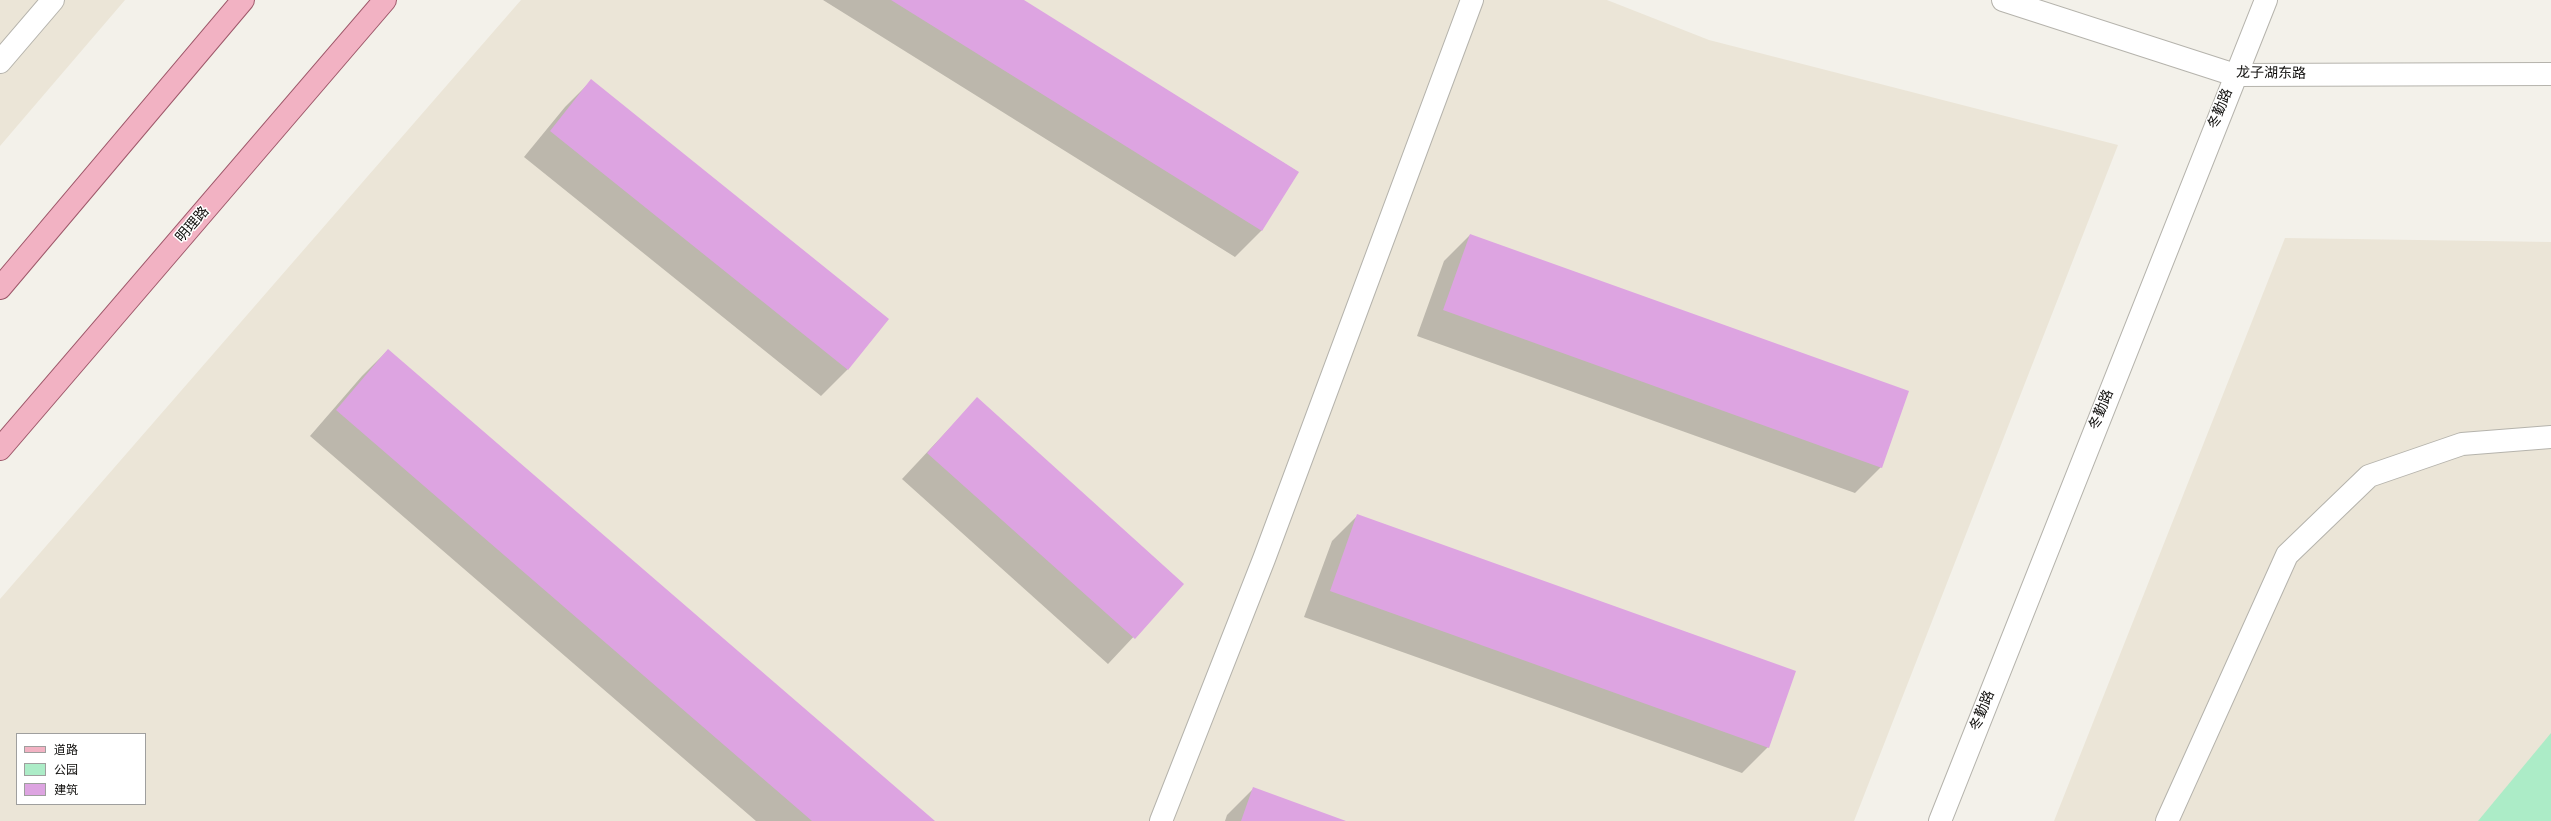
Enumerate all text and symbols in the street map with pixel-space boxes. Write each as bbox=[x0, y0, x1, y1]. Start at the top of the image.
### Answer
street label: 龙子湖东路 bbox=[2236, 65, 2306, 83]
street label: 冬勤路 bbox=[2205, 86, 2237, 132]
street label: 明理路 bbox=[173, 204, 213, 246]
street label: 冬勤路 bbox=[2086, 387, 2118, 433]
street label: 冬勤路 bbox=[1967, 688, 1999, 734]
legend bbox=[16, 733, 146, 805]
text: 道路 bbox=[54, 740, 78, 759]
text: 公园 bbox=[54, 760, 78, 779]
text: 建筑 bbox=[54, 780, 78, 799]

